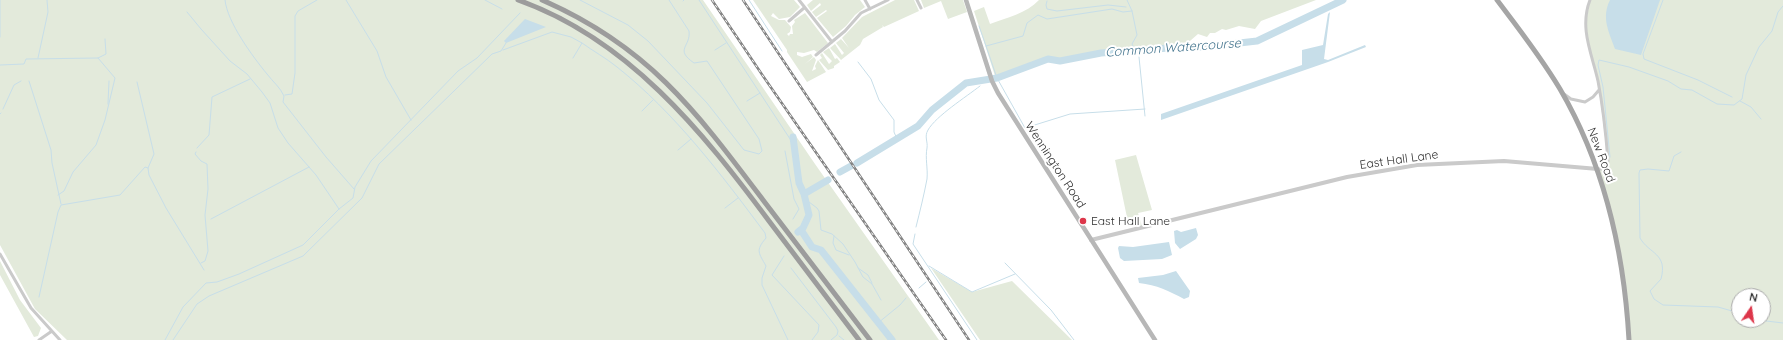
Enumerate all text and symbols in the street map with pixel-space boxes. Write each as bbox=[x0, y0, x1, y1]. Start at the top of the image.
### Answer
water label: Common Watercourse bbox=[1105, 35, 1241, 61]
street label: Wennington Road bbox=[1022, 119, 1088, 211]
street label: New Road bbox=[1584, 126, 1618, 184]
street label: East Hall Lane bbox=[1359, 147, 1439, 173]
place label: East Hall Lane bbox=[1091, 214, 1170, 228]
marker: East Hall Lane bbox=[1078, 216, 1088, 226]
north arrow bbox=[1731, 288, 1771, 328]
text: N bbox=[1748, 290, 1759, 305]

